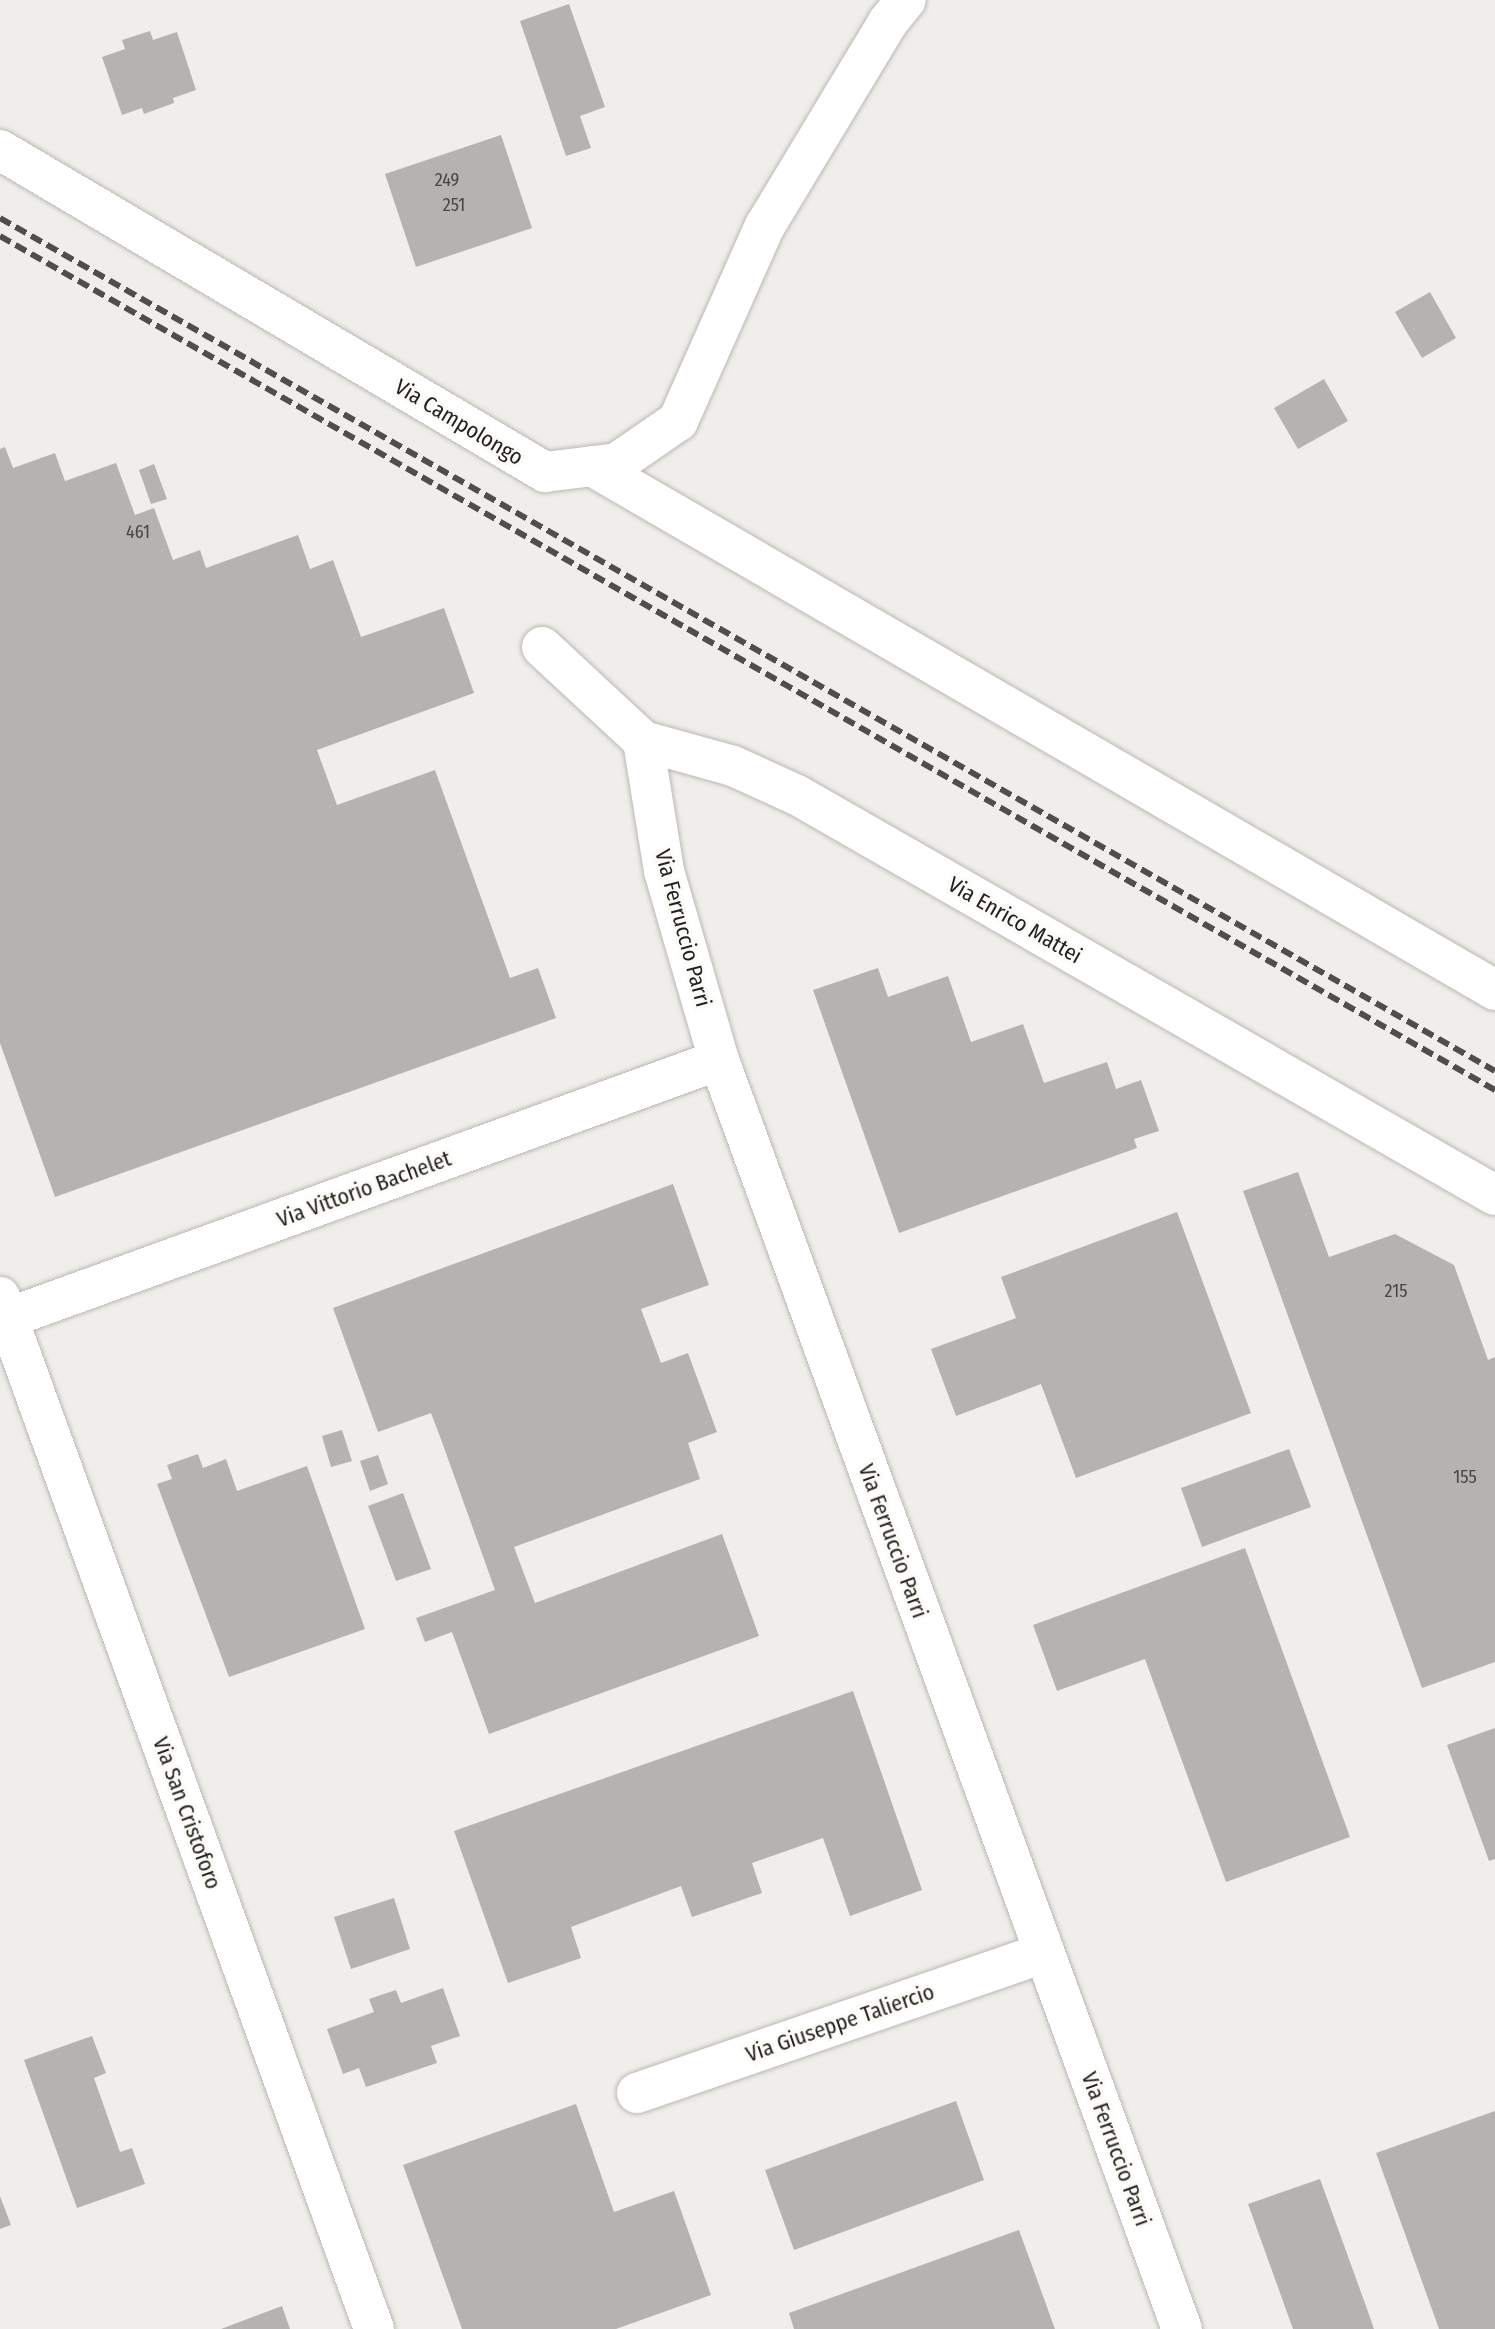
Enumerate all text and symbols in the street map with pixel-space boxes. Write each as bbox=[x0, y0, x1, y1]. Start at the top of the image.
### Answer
house number: 249 bbox=[435, 169, 459, 191]
house number: 251 bbox=[443, 194, 465, 216]
street label: Via Campolongo bbox=[390, 373, 528, 471]
house number: 461 bbox=[126, 521, 150, 543]
street label: Via Ferruccio Parri bbox=[649, 846, 717, 1010]
street label: Via Enrico Mattei bbox=[943, 871, 1087, 969]
street label: Via Vittorio Bachelet bbox=[273, 1145, 455, 1233]
house number: 215 bbox=[1385, 1280, 1407, 1302]
street label: Via Ferruccio Parri bbox=[853, 1460, 933, 1622]
house number: 155 bbox=[1453, 1466, 1477, 1488]
street label: Via San Cristoforo bbox=[147, 1733, 227, 1893]
street label: Via Giuseppe Taliercio bbox=[742, 1978, 938, 2068]
street label: Via Ferruccio Parri bbox=[1076, 2068, 1156, 2230]

